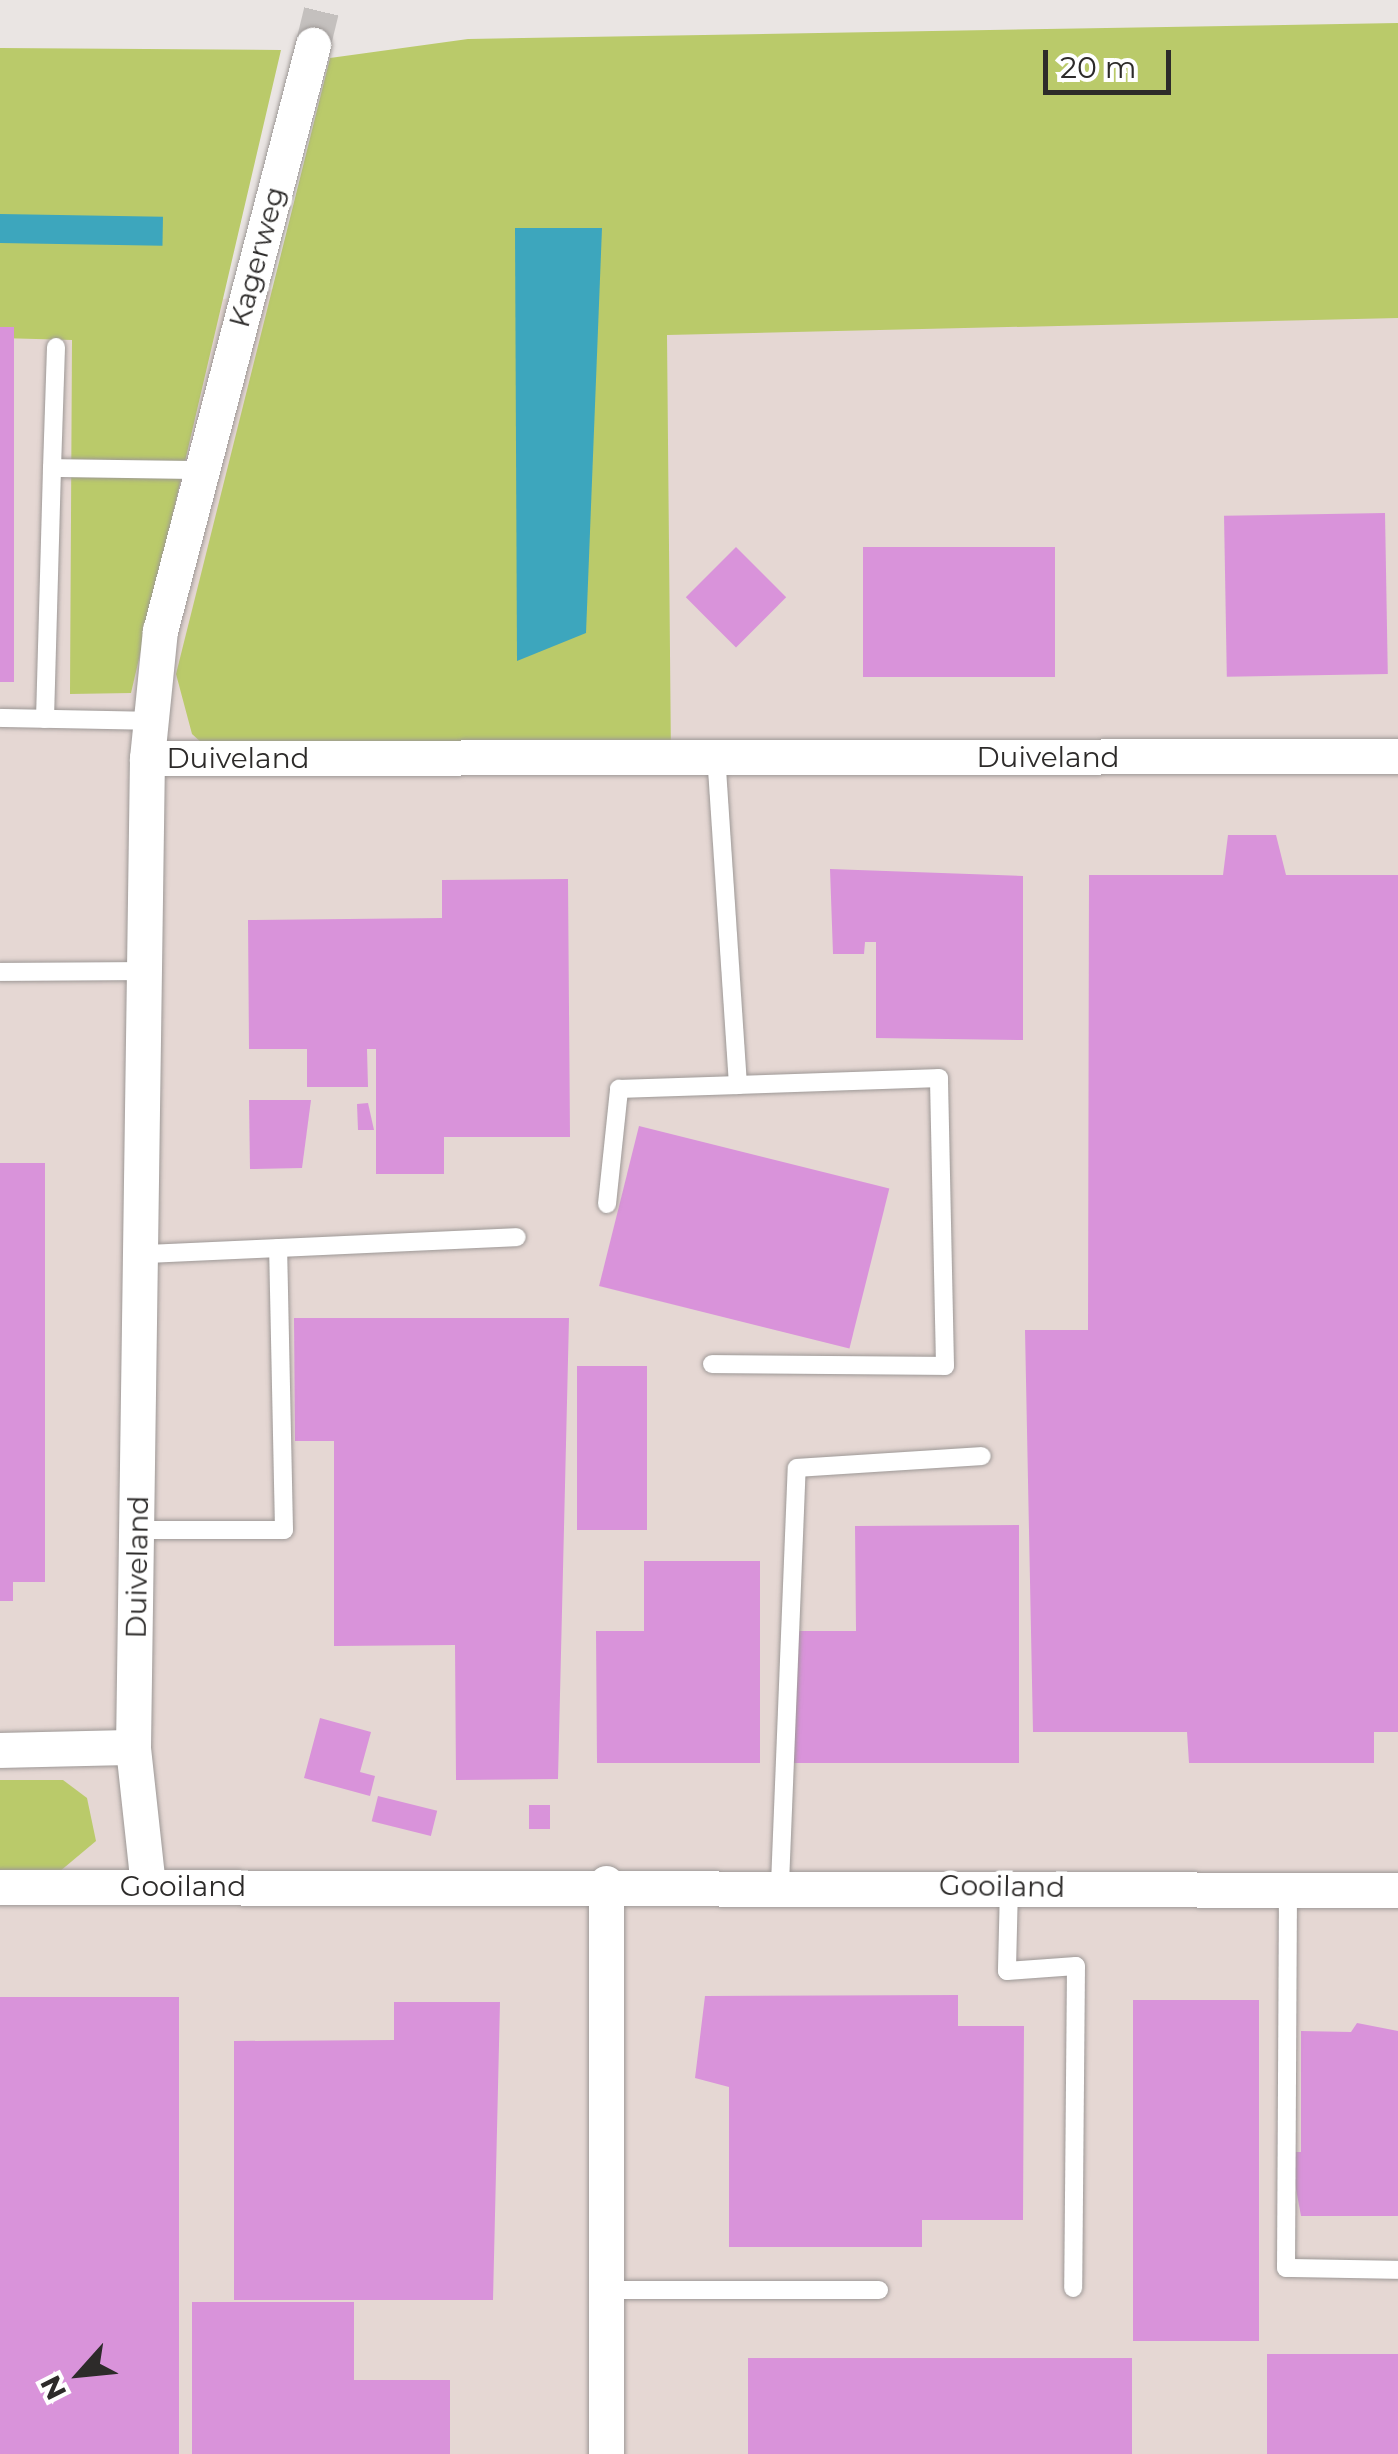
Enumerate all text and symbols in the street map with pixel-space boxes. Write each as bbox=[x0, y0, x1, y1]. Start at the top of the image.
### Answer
scale bar bbox=[1048, 30, 1176, 92]
text: 20 m bbox=[1060, 49, 1137, 86]
street label: Kagerweg bbox=[222, 183, 292, 331]
street label: Duiveland bbox=[976, 740, 1120, 774]
street label: Duiveland bbox=[166, 741, 310, 775]
street label: Duiveland bbox=[119, 1495, 155, 1639]
street label: Gooiland bbox=[939, 1868, 1065, 1904]
street label: Gooiland bbox=[120, 1869, 246, 1903]
north arrow bbox=[30, 2324, 130, 2424]
text: N bbox=[33, 2370, 74, 2405]

